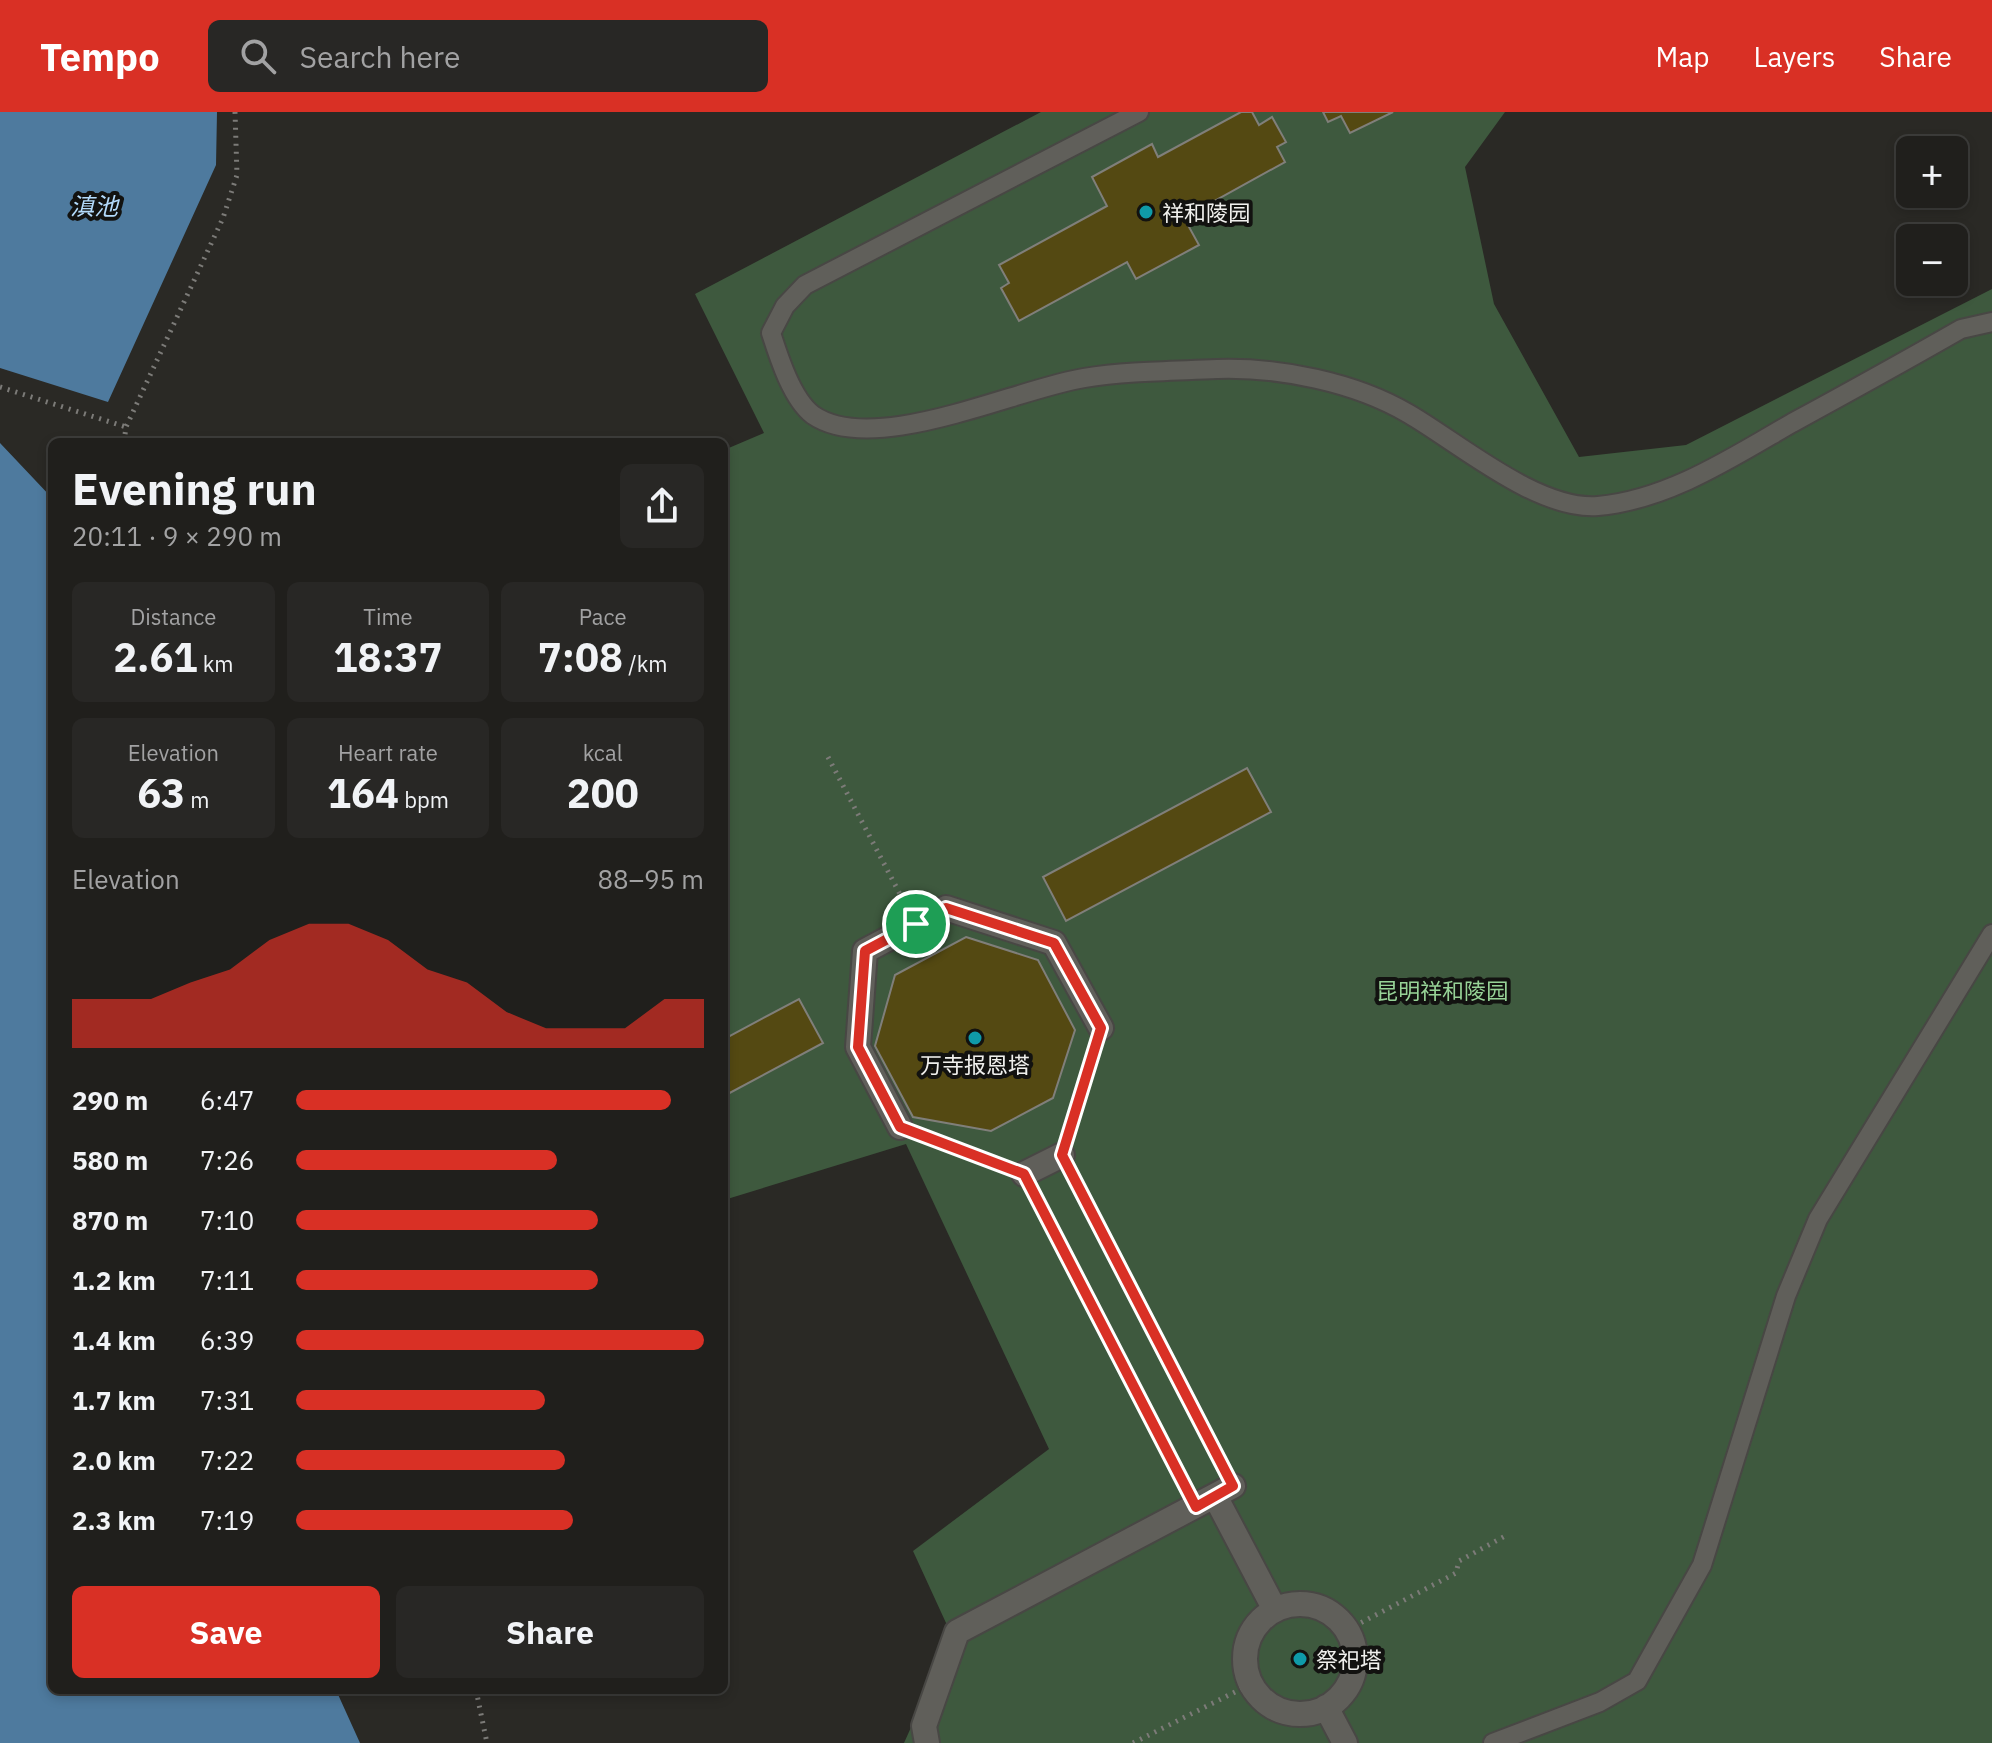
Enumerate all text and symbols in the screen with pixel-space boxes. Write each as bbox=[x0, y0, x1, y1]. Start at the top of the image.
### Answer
search box bbox=[208, 20, 768, 92]
text: Tempo bbox=[40, 32, 160, 81]
icon: search bbox=[236, 34, 280, 78]
text: Search here bbox=[300, 37, 460, 76]
text: Map bbox=[1655, 38, 1709, 75]
text: Layers bbox=[1753, 38, 1835, 75]
text: Share bbox=[1879, 38, 1952, 75]
map controls bbox=[1896, 136, 1968, 296]
button: + bbox=[1896, 136, 1968, 208]
water label: 滇池 bbox=[70, 190, 120, 222]
place label: 祥和陵园 bbox=[1162, 198, 1250, 227]
marker: 祥和陵园 bbox=[1137, 203, 1155, 221]
button: − bbox=[1896, 224, 1968, 296]
text: Evening run bbox=[72, 460, 317, 517]
button: share bbox=[620, 464, 704, 548]
text: 20:11 · 9 × 290 m bbox=[72, 519, 282, 553]
text: Distance bbox=[130, 602, 216, 631]
text: Time bbox=[363, 602, 413, 631]
text: Pace bbox=[579, 602, 627, 631]
text: 2.61 bbox=[113, 631, 198, 683]
text: 18:37 bbox=[333, 631, 443, 683]
text: 7:08 bbox=[538, 631, 623, 683]
text: km bbox=[198, 649, 234, 678]
text: /km bbox=[623, 649, 667, 678]
text: Elevation bbox=[128, 738, 219, 767]
text: Heart rate bbox=[338, 738, 438, 767]
text: kcal bbox=[583, 738, 623, 767]
text: 63 bbox=[137, 767, 185, 819]
text: 164 bbox=[327, 767, 399, 819]
text: 200 bbox=[567, 767, 639, 819]
text: m bbox=[185, 785, 210, 814]
text: bpm bbox=[399, 785, 449, 814]
text: Elevation bbox=[72, 862, 180, 896]
text: 88–95 m bbox=[597, 862, 704, 896]
pin bbox=[882, 890, 950, 958]
icon: arrive bbox=[894, 902, 938, 946]
park label: 昆明祥和陵园 bbox=[1376, 976, 1508, 1005]
marker: 万寺报恩塔 bbox=[966, 1029, 984, 1047]
place label: 万寺报恩塔 bbox=[920, 1050, 1030, 1079]
text: 290 m bbox=[72, 1083, 148, 1117]
text: 6:47 bbox=[200, 1083, 254, 1117]
text: 580 m bbox=[72, 1143, 148, 1177]
text: 7:26 bbox=[200, 1143, 254, 1177]
text: 870 m bbox=[72, 1203, 148, 1237]
text: 7:10 bbox=[200, 1203, 254, 1237]
text: 1.2 km bbox=[72, 1263, 156, 1297]
text: 7:11 bbox=[200, 1263, 254, 1297]
text: 1.4 km bbox=[72, 1323, 156, 1357]
text: 6:39 bbox=[200, 1323, 254, 1357]
text: 1.7 km bbox=[72, 1383, 156, 1417]
text: 7:31 bbox=[200, 1383, 254, 1417]
text: 2.0 km bbox=[72, 1443, 156, 1477]
text: 7:22 bbox=[200, 1443, 254, 1477]
text: 2.3 km bbox=[72, 1503, 156, 1537]
text: 7:19 bbox=[200, 1503, 254, 1537]
button: Save bbox=[72, 1586, 380, 1678]
button: Share bbox=[396, 1586, 704, 1678]
place label: 祭祀塔 bbox=[1316, 1645, 1382, 1674]
marker: 祭祀塔 bbox=[1291, 1650, 1309, 1668]

